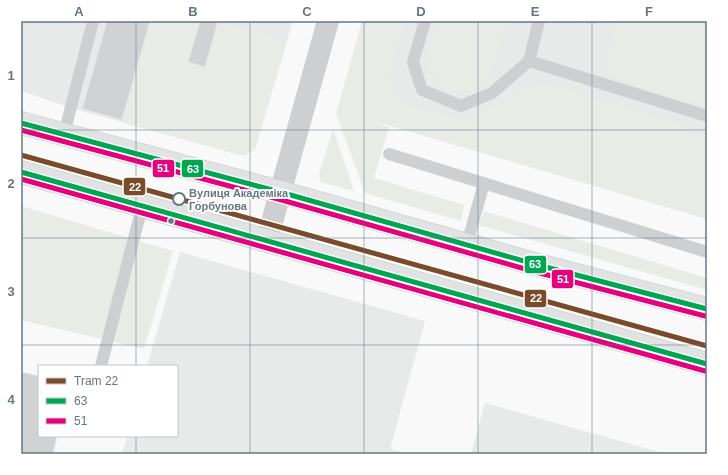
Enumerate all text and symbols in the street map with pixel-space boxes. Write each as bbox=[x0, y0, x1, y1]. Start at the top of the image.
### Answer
text: A bbox=[74, 4, 84, 19]
text: B bbox=[188, 4, 198, 19]
text: C bbox=[302, 4, 312, 19]
text: D bbox=[416, 4, 426, 19]
text: E bbox=[531, 4, 540, 19]
text: F bbox=[645, 4, 653, 19]
text: 1 bbox=[7, 68, 15, 83]
line badge: 51 bbox=[152, 159, 175, 178]
line badge: 63 bbox=[181, 159, 204, 178]
text: 51 bbox=[157, 162, 169, 174]
text: 63 bbox=[187, 163, 199, 175]
text: 2 bbox=[7, 176, 15, 191]
line badge: 22 bbox=[123, 177, 146, 196]
text: 22 bbox=[129, 181, 141, 193]
place label: Вулиця Академіка Горбунова bbox=[189, 187, 289, 212]
marker: Вулиця Академіка Горбунова bbox=[172, 192, 186, 206]
unlabelled marker bbox=[166, 216, 176, 226]
line badge: 63 bbox=[524, 255, 547, 274]
text: 63 bbox=[529, 258, 541, 270]
line badge: 51 bbox=[551, 269, 574, 289]
text: 51 bbox=[557, 273, 569, 285]
text: 3 bbox=[7, 284, 15, 299]
line badge: 22 bbox=[524, 289, 547, 308]
text: 22 bbox=[530, 292, 542, 304]
legend bbox=[38, 365, 178, 437]
text: Tram 22 bbox=[74, 374, 119, 388]
text: 4 bbox=[7, 392, 15, 407]
text: 63 bbox=[74, 394, 88, 408]
text: 51 bbox=[74, 414, 88, 428]

